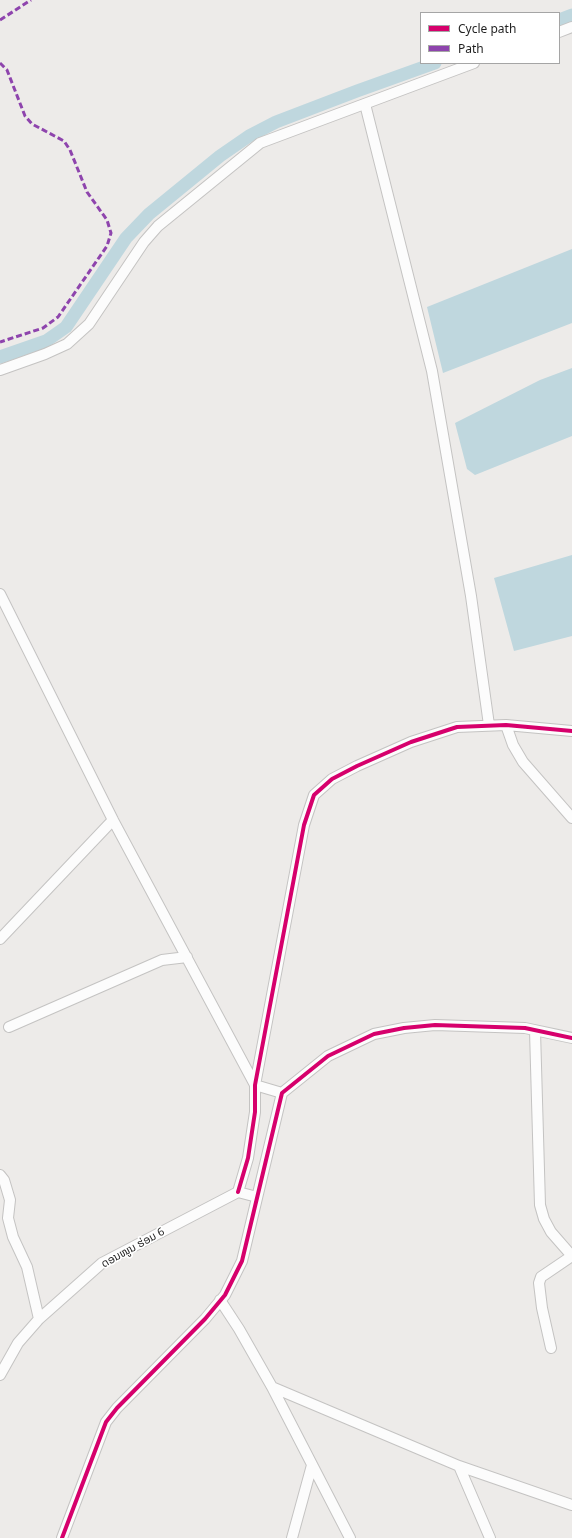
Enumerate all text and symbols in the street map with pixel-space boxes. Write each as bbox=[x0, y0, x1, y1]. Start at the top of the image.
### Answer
legend bbox=[420, 12, 560, 64]
text: Cycle path bbox=[458, 20, 516, 37]
text: Path bbox=[458, 40, 484, 57]
street label: ດອນໜູນ ຮ່ອມ 6 bbox=[99, 1225, 167, 1271]

